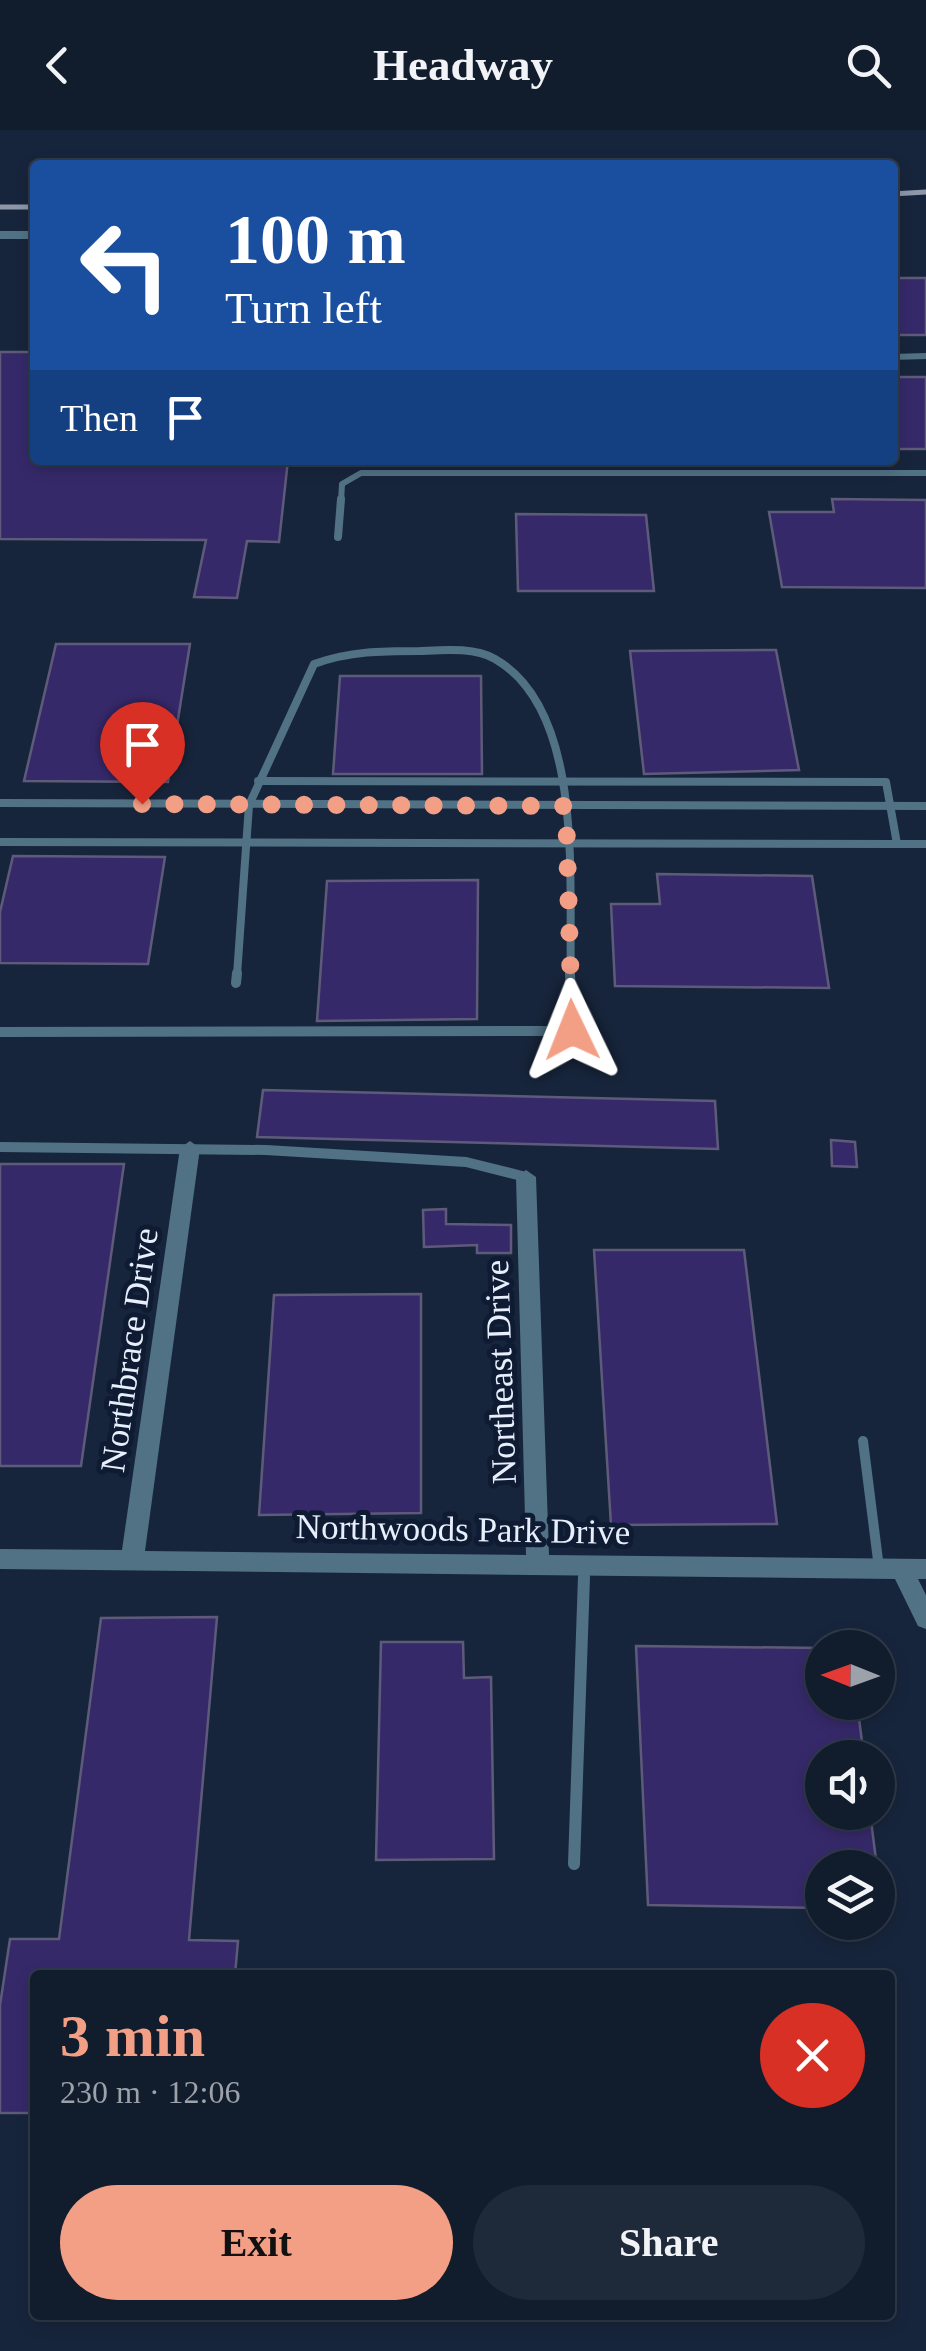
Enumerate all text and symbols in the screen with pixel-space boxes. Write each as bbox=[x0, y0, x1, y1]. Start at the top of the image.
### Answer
icon: back bbox=[30, 38, 85, 93]
icon: search bbox=[841, 38, 896, 93]
text: Headway bbox=[373, 40, 553, 90]
icon: left bbox=[60, 200, 190, 330]
text: 100 m bbox=[225, 201, 406, 278]
text: Turn left bbox=[225, 283, 382, 333]
icon: arrive bbox=[158, 390, 213, 445]
text: Then bbox=[60, 397, 138, 439]
pin bbox=[100, 702, 185, 805]
icon: arrive bbox=[115, 717, 170, 772]
position arrow bbox=[520, 978, 624, 1082]
street label: Northbrace Drive bbox=[93, 1226, 166, 1475]
street label: Northeast Drive bbox=[477, 1259, 524, 1485]
street label: Northwoods Park Drive bbox=[295, 1507, 631, 1552]
north arrow bbox=[805, 1630, 895, 1720]
map controls bbox=[805, 1630, 895, 1940]
button: sound bbox=[805, 1740, 895, 1830]
button: layers bbox=[805, 1850, 895, 1940]
text: 3 min bbox=[60, 2003, 205, 2069]
button: close bbox=[760, 2003, 865, 2108]
text: 230 m · 12:06 bbox=[60, 2074, 240, 2110]
button: Exit bbox=[60, 2185, 453, 2300]
button: Share bbox=[473, 2185, 865, 2300]

